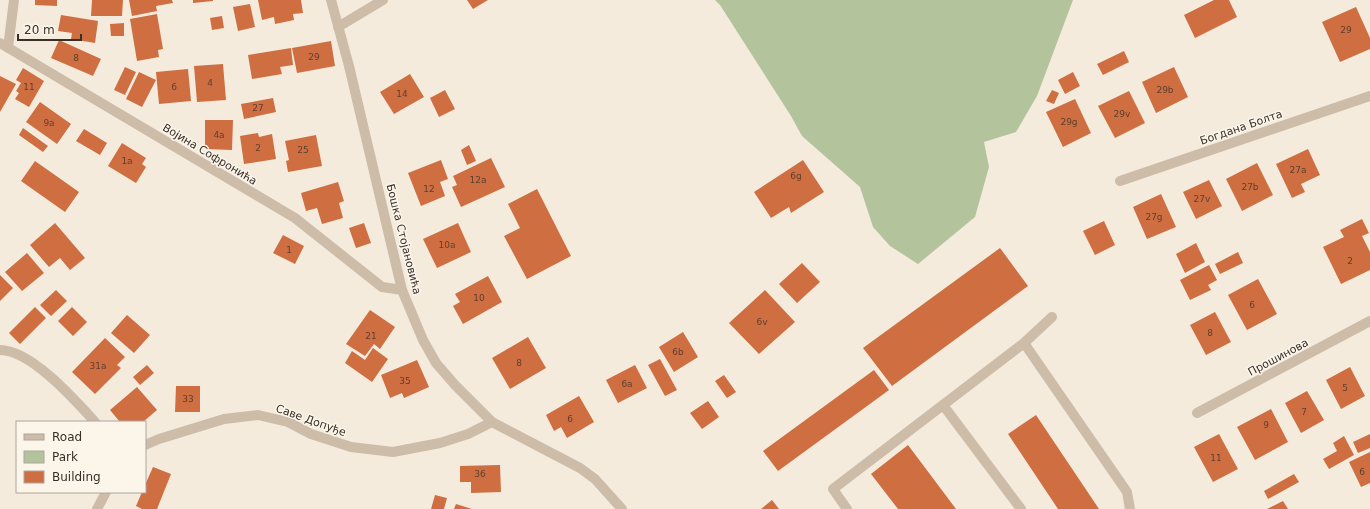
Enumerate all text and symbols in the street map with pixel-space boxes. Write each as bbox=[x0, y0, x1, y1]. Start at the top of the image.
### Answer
scale bar bbox=[18, 16, 81, 42]
text: 20 m bbox=[24, 23, 55, 37]
house number: 29 bbox=[1340, 25, 1352, 35]
house number: 29 bbox=[308, 52, 320, 62]
house number: 8 bbox=[73, 53, 79, 63]
house number: 4 bbox=[207, 78, 213, 88]
house number: 11 bbox=[23, 82, 35, 92]
house number: 6 bbox=[171, 82, 177, 92]
house number: 29b bbox=[1156, 85, 1174, 95]
house number: 14 bbox=[396, 89, 408, 99]
house number: 27 bbox=[252, 103, 264, 113]
street label: Богдана Болта bbox=[1198, 107, 1284, 148]
house number: 29v bbox=[1114, 109, 1131, 119]
house number: 29g bbox=[1060, 117, 1078, 127]
house number: 9a bbox=[43, 118, 55, 128]
street label: Војина Софронића bbox=[160, 121, 259, 188]
house number: 4a bbox=[213, 130, 225, 140]
house number: 2 bbox=[255, 143, 261, 153]
house number: 25 bbox=[297, 145, 309, 155]
house number: 1a bbox=[121, 156, 133, 166]
house number: 27a bbox=[1290, 165, 1306, 175]
house number: 6g bbox=[790, 171, 802, 181]
house number: 12a bbox=[470, 175, 486, 185]
house number: 27b bbox=[1241, 182, 1259, 192]
street label: Бошка Стојановића bbox=[384, 183, 424, 296]
house number: 12 bbox=[423, 184, 435, 194]
house number: 27v bbox=[1194, 194, 1211, 204]
house number: 27g bbox=[1145, 212, 1163, 222]
house number: 10a bbox=[439, 240, 455, 250]
house number: 1 bbox=[286, 245, 292, 255]
house number: 2 bbox=[1347, 256, 1353, 266]
house number: 10 bbox=[473, 293, 485, 303]
house number: 6 bbox=[1249, 300, 1255, 310]
house number: 6v bbox=[756, 317, 768, 327]
house number: 8 bbox=[1207, 328, 1213, 338]
house number: 21 bbox=[365, 331, 377, 341]
street label: Прошинова bbox=[1246, 336, 1311, 379]
house number: 6b bbox=[672, 347, 684, 357]
house number: 8 bbox=[516, 358, 522, 368]
house number: 31a bbox=[90, 361, 106, 371]
house number: 35 bbox=[399, 376, 411, 386]
house number: 6a bbox=[621, 379, 633, 389]
house number: 5 bbox=[1342, 383, 1348, 393]
house number: 33 bbox=[182, 394, 194, 404]
street label: Саве Допуђе bbox=[274, 402, 348, 439]
house number: 7 bbox=[1301, 407, 1307, 417]
house number: 6 bbox=[567, 414, 573, 424]
house number: 9 bbox=[1263, 420, 1269, 430]
legend bbox=[16, 421, 146, 493]
text: Road bbox=[52, 430, 82, 444]
text: Park bbox=[52, 450, 78, 464]
house number: 11 bbox=[1210, 453, 1222, 463]
house number: 6 bbox=[1359, 467, 1365, 477]
house number: 36 bbox=[474, 469, 486, 479]
text: Building bbox=[52, 470, 101, 484]

